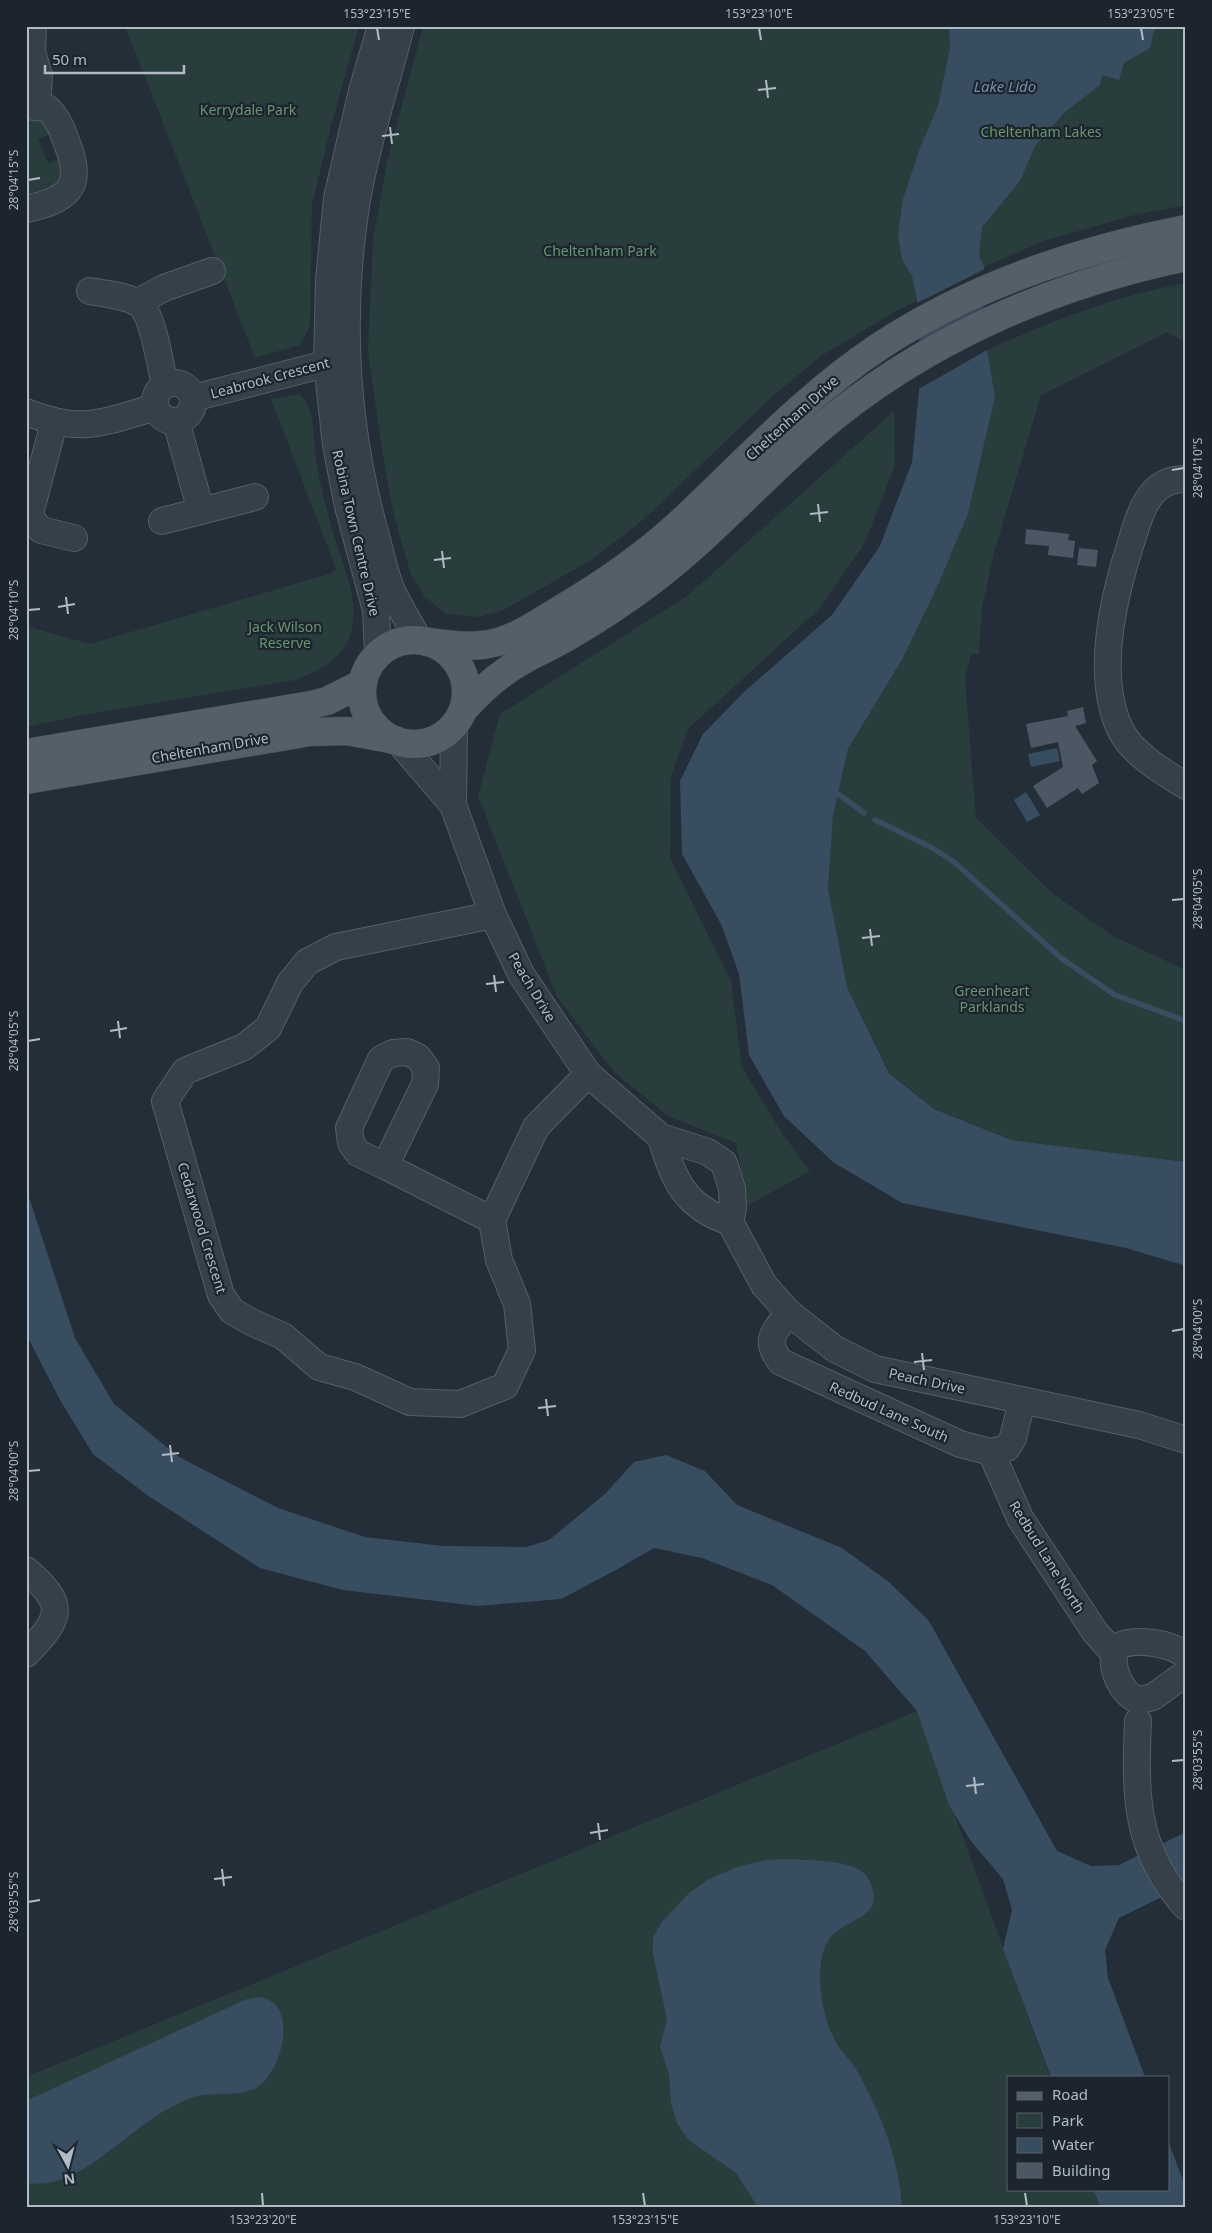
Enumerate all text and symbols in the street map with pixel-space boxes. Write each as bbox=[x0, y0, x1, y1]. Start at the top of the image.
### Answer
text: 153°23'15"E bbox=[343, 5, 411, 22]
text: 153°23'10"E bbox=[725, 5, 793, 22]
text: 153°23'05"E bbox=[1107, 5, 1175, 22]
scale bar bbox=[45, 42, 184, 74]
text: 50 m bbox=[52, 49, 87, 69]
water label: Lake Lido bbox=[974, 76, 1036, 96]
park label: Kerrydale Park bbox=[200, 100, 297, 119]
park label: Cheltenham Lakes bbox=[980, 122, 1102, 141]
text: 28°04'15"S bbox=[5, 149, 22, 210]
park label: Cheltenham Park bbox=[543, 241, 657, 260]
street label: Leabrook Crescent bbox=[208, 352, 332, 403]
street label: Cheltenham Drive bbox=[741, 371, 842, 464]
text: 28°04'10"S bbox=[1189, 437, 1206, 498]
street label: Robina Town Centre Drive bbox=[328, 448, 385, 618]
text: 28°04'10"S bbox=[5, 579, 22, 640]
park label: Jack Wilson Reserve bbox=[246, 617, 322, 652]
street label: Cheltenham Drive bbox=[150, 728, 270, 767]
text: 28°04'05"S bbox=[1189, 868, 1206, 929]
street label: Peach Drive bbox=[504, 948, 561, 1025]
park label: Greenheart Parklands bbox=[954, 981, 1030, 1016]
text: 28°04'05"S bbox=[5, 1010, 22, 1071]
street label: Cedarwood Crescent bbox=[173, 1160, 232, 1296]
text: 28°04'00"S bbox=[1189, 1298, 1206, 1359]
street label: Peach Drive bbox=[887, 1363, 967, 1398]
street label: Redbud Lane South bbox=[827, 1377, 952, 1446]
text: 28°04'00"S bbox=[5, 1440, 22, 1501]
street label: Redbud Lane North bbox=[1005, 1497, 1090, 1616]
text: 28°03'55"S bbox=[1189, 1729, 1206, 1790]
text: 28°03'55"S bbox=[5, 1871, 22, 1932]
legend bbox=[1007, 2076, 1170, 2190]
text: Road bbox=[1052, 2084, 1088, 2104]
text: Park bbox=[1052, 2110, 1084, 2130]
text: Water bbox=[1052, 2134, 1094, 2154]
north arrow bbox=[42, 2140, 92, 2190]
text: Building bbox=[1052, 2160, 1110, 2180]
text: N bbox=[63, 2169, 76, 2190]
text: 153°23'20"E bbox=[229, 2211, 297, 2228]
text: 153°23'15"E bbox=[611, 2211, 679, 2228]
text: 153°23'10"E bbox=[993, 2211, 1061, 2228]

